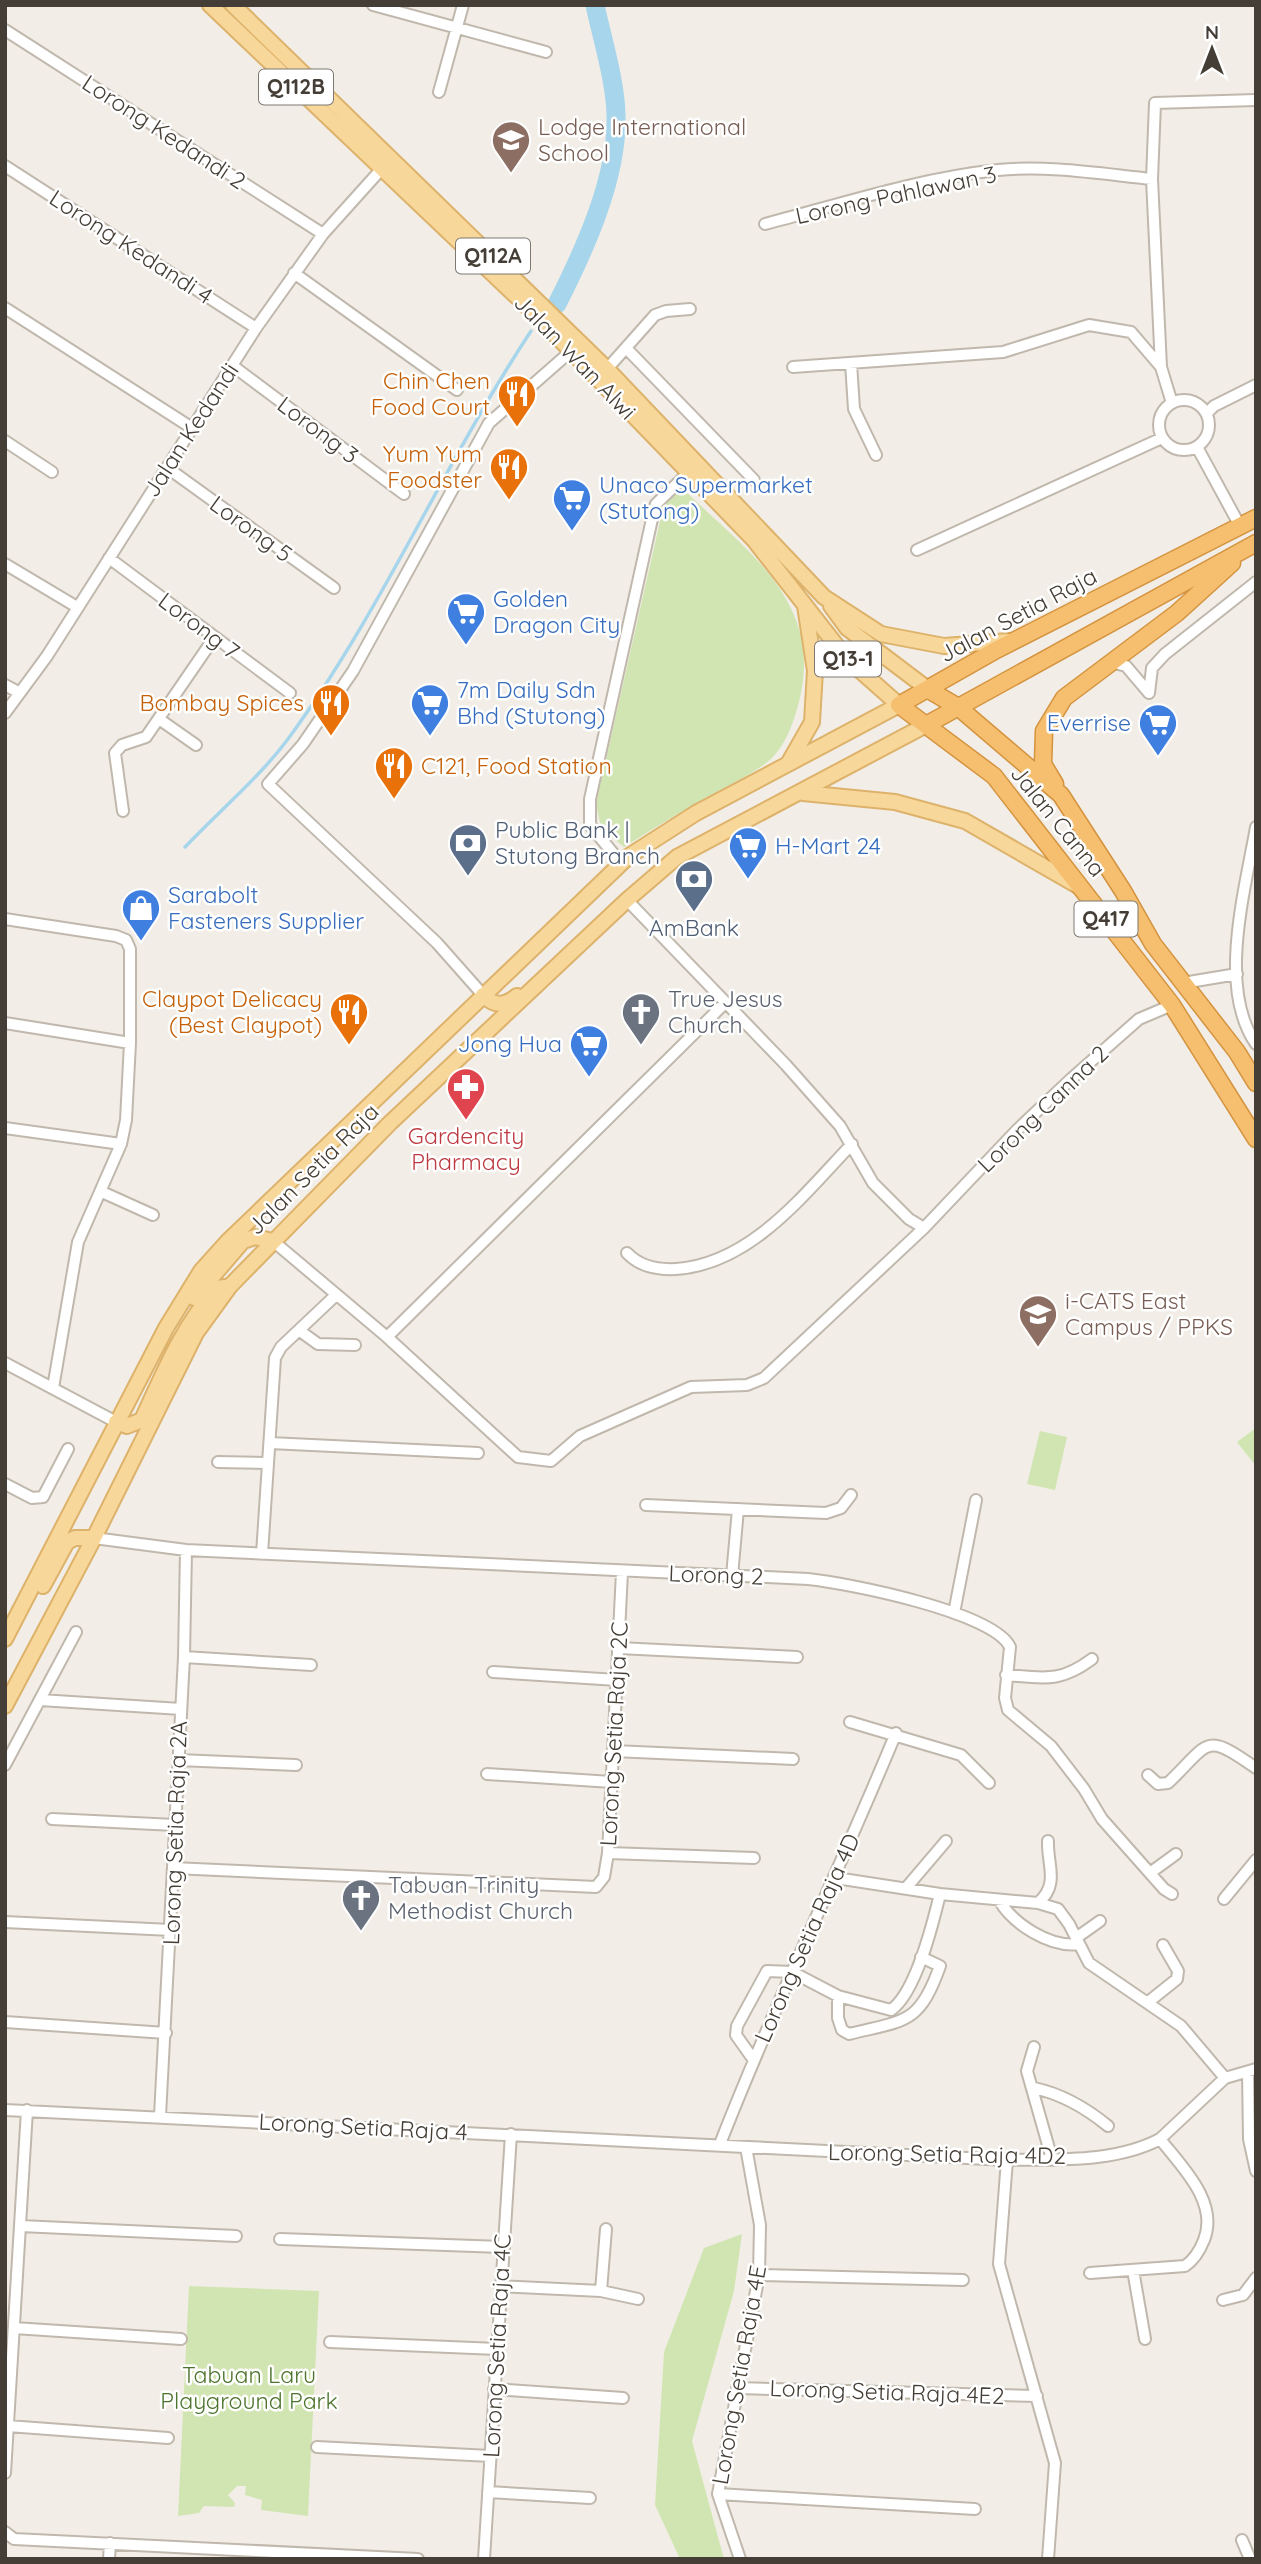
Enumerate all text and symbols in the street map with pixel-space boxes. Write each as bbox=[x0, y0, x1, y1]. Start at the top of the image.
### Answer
north arrow bbox=[1177, 14, 1247, 84]
text: N bbox=[1205, 20, 1219, 44]
street label: Lorong Kedandi 2 bbox=[77, 68, 252, 195]
road number: Q112B bbox=[259, 70, 333, 104]
place label: Lodge International School bbox=[538, 112, 746, 167]
school or university icon: Lodge International School bbox=[490, 119, 532, 174]
street label: Lorong Pahlawan 3 bbox=[793, 159, 999, 230]
street label: Lorong Kedandi 4 bbox=[44, 183, 218, 310]
road number: Q112A bbox=[456, 238, 530, 274]
street label: Jalan Wan Alwi bbox=[508, 288, 643, 426]
street label: Jalan Kedandi bbox=[136, 357, 245, 502]
place label: Chin Chen Food Court bbox=[371, 366, 490, 421]
restaurant icon: Chin Chen Food Court bbox=[496, 373, 538, 428]
street label: Lorong 3 bbox=[272, 390, 365, 470]
place label: Yum Yum Foodster bbox=[383, 439, 482, 494]
restaurant icon: Yum Yum Foodster bbox=[488, 446, 530, 501]
place label: Unaco Supermarket (Stutong) bbox=[599, 470, 813, 525]
supermarket icon: Unaco Supermarket (Stutong) bbox=[551, 477, 593, 532]
street label: Lorong 5 bbox=[204, 489, 298, 568]
street label: Jalan Setia Raja bbox=[934, 561, 1102, 668]
place label: Golden Dragon City bbox=[493, 584, 620, 639]
street label: Lorong 7 bbox=[153, 586, 246, 666]
supermarket icon: Golden Dragon City bbox=[445, 591, 487, 646]
road number: Q13-1 bbox=[815, 642, 881, 676]
place label: 7m Daily Sdn Bhd (Stutong) bbox=[457, 675, 605, 730]
restaurant icon: Bombay Spices bbox=[310, 682, 352, 737]
supermarket icon: 7m Daily Sdn Bhd (Stutong) bbox=[409, 682, 451, 737]
place label: Bombay Spices bbox=[139, 688, 304, 717]
supermarket icon: Everrise bbox=[1137, 702, 1179, 757]
place label: Everrise bbox=[1047, 708, 1131, 737]
restaurant icon: C121, Food Station bbox=[373, 745, 415, 800]
place label: C121, Food Station bbox=[421, 751, 612, 780]
street label: Jalan Canna bbox=[1005, 759, 1112, 882]
place label: Public Bank | Stutong Branch bbox=[495, 815, 660, 870]
bank icon: Public Bank | Stutong Branch bbox=[447, 822, 489, 877]
supermarket icon: H-Mart 24 bbox=[727, 825, 769, 880]
place label: H-Mart 24 bbox=[775, 831, 881, 860]
bank icon: AmBank bbox=[673, 858, 715, 913]
place label: Sarabolt Fasteners Supplier bbox=[168, 880, 364, 935]
shop icon: Sarabolt Fasteners Supplier bbox=[120, 887, 162, 942]
road number: Q417 bbox=[1074, 902, 1138, 936]
place label: AmBank bbox=[649, 913, 739, 942]
place label: Claypot Delicacy (Best Claypot) bbox=[142, 984, 322, 1039]
place label: True Jesus Church bbox=[668, 984, 783, 1039]
restaurant icon: Claypot Delicacy (Best Claypot) bbox=[328, 991, 370, 1046]
church icon: True Jesus Church bbox=[620, 991, 662, 1046]
supermarket icon: Jong Hua bbox=[568, 1023, 610, 1078]
place label: Jong Hua bbox=[457, 1029, 562, 1058]
street label: Lorong Canna 2 bbox=[971, 1039, 1114, 1178]
pharmacy icon: Gardencity Pharmacy bbox=[445, 1066, 487, 1121]
street label: Jalan Setia Raja bbox=[241, 1097, 385, 1241]
place label: Gardencity Pharmacy bbox=[408, 1121, 524, 1176]
place label: i-CATS East Campus / PPKS bbox=[1065, 1286, 1233, 1341]
school or university icon: i-CATS East Campus / PPKS bbox=[1017, 1293, 1059, 1348]
street label: Lorong 2 bbox=[668, 1558, 764, 1591]
street label: Lorong Setia Raja 2C bbox=[593, 1621, 634, 1847]
street label: Lorong Setia Raja 2A bbox=[156, 1720, 193, 1946]
street label: Lorong Setia Raja 4D bbox=[747, 1829, 866, 2047]
place label: Tabuan Trinity Methodist Church bbox=[388, 1870, 573, 1925]
church icon: Tabuan Trinity Methodist Church bbox=[340, 1877, 382, 1932]
street label: Lorong Setia Raja 4 bbox=[258, 2107, 468, 2146]
street label: Lorong Setia Raja 4D2 bbox=[828, 2137, 1066, 2170]
street label: Lorong Setia Raja 4C bbox=[476, 2233, 517, 2459]
street label: Lorong Setia Raja 4E bbox=[705, 2263, 772, 2487]
park label: Tabuan Laru Playground Park bbox=[160, 2360, 338, 2415]
street label: Lorong Setia Raja 4E2 bbox=[769, 2373, 1005, 2410]

